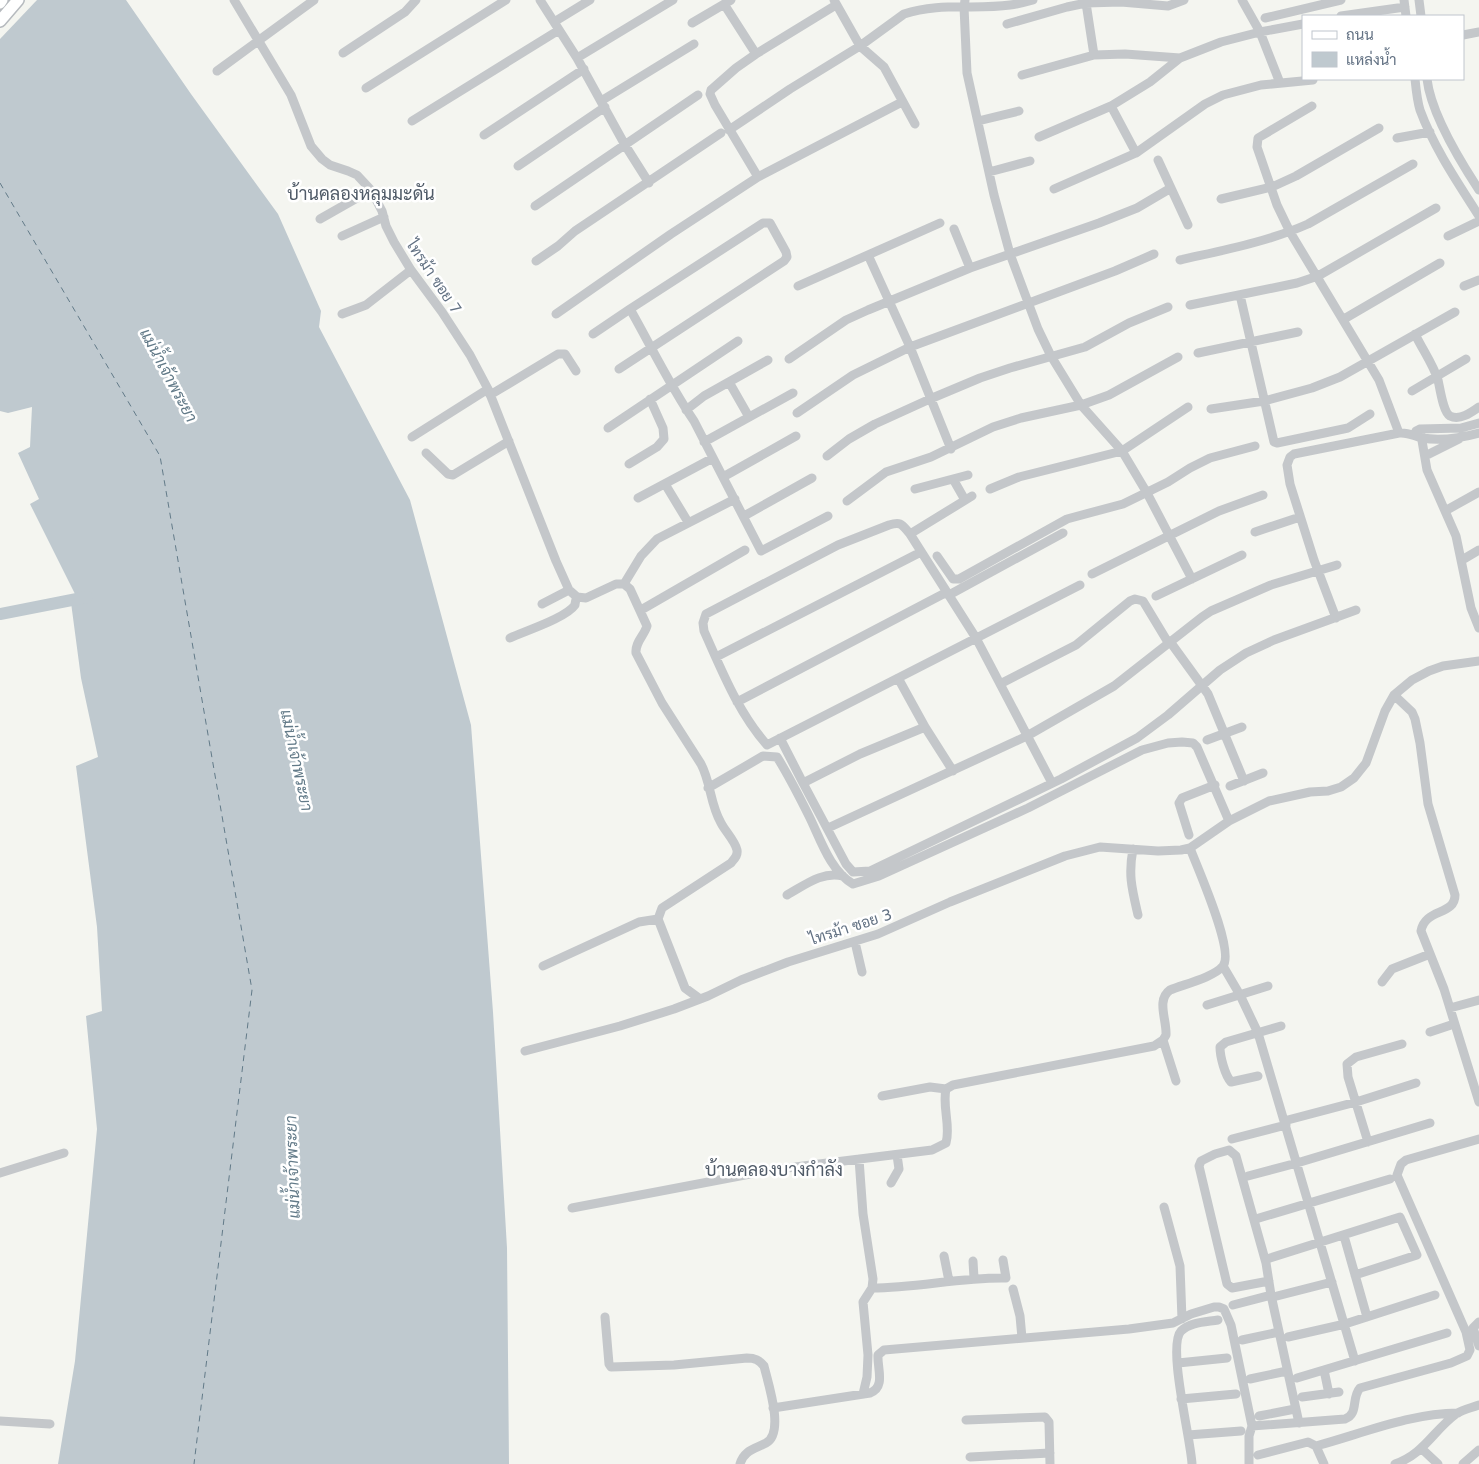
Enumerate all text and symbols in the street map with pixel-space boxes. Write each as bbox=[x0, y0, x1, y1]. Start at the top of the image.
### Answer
legend bbox=[1302, 15, 1464, 80]
text: ถนน bbox=[1346, 26, 1374, 44]
text: แหล่งน้ำ bbox=[1346, 47, 1397, 69]
district label: บ้านคลองหลุมมะดัน bbox=[287, 182, 435, 206]
street label: ไทรม้า ซอย 7 bbox=[402, 235, 466, 317]
water label: แม่น้ำเจ้าพระยา bbox=[136, 323, 206, 426]
water label: แม่น้ำเจ้าพระยา bbox=[276, 707, 321, 813]
street label: ไทรม้า ซอย 3 bbox=[806, 904, 894, 949]
water label: แม่น้ำเจ้าพระยา bbox=[276, 1115, 304, 1219]
district label: บ้านคลองบางกำลัง bbox=[705, 1158, 843, 1180]

